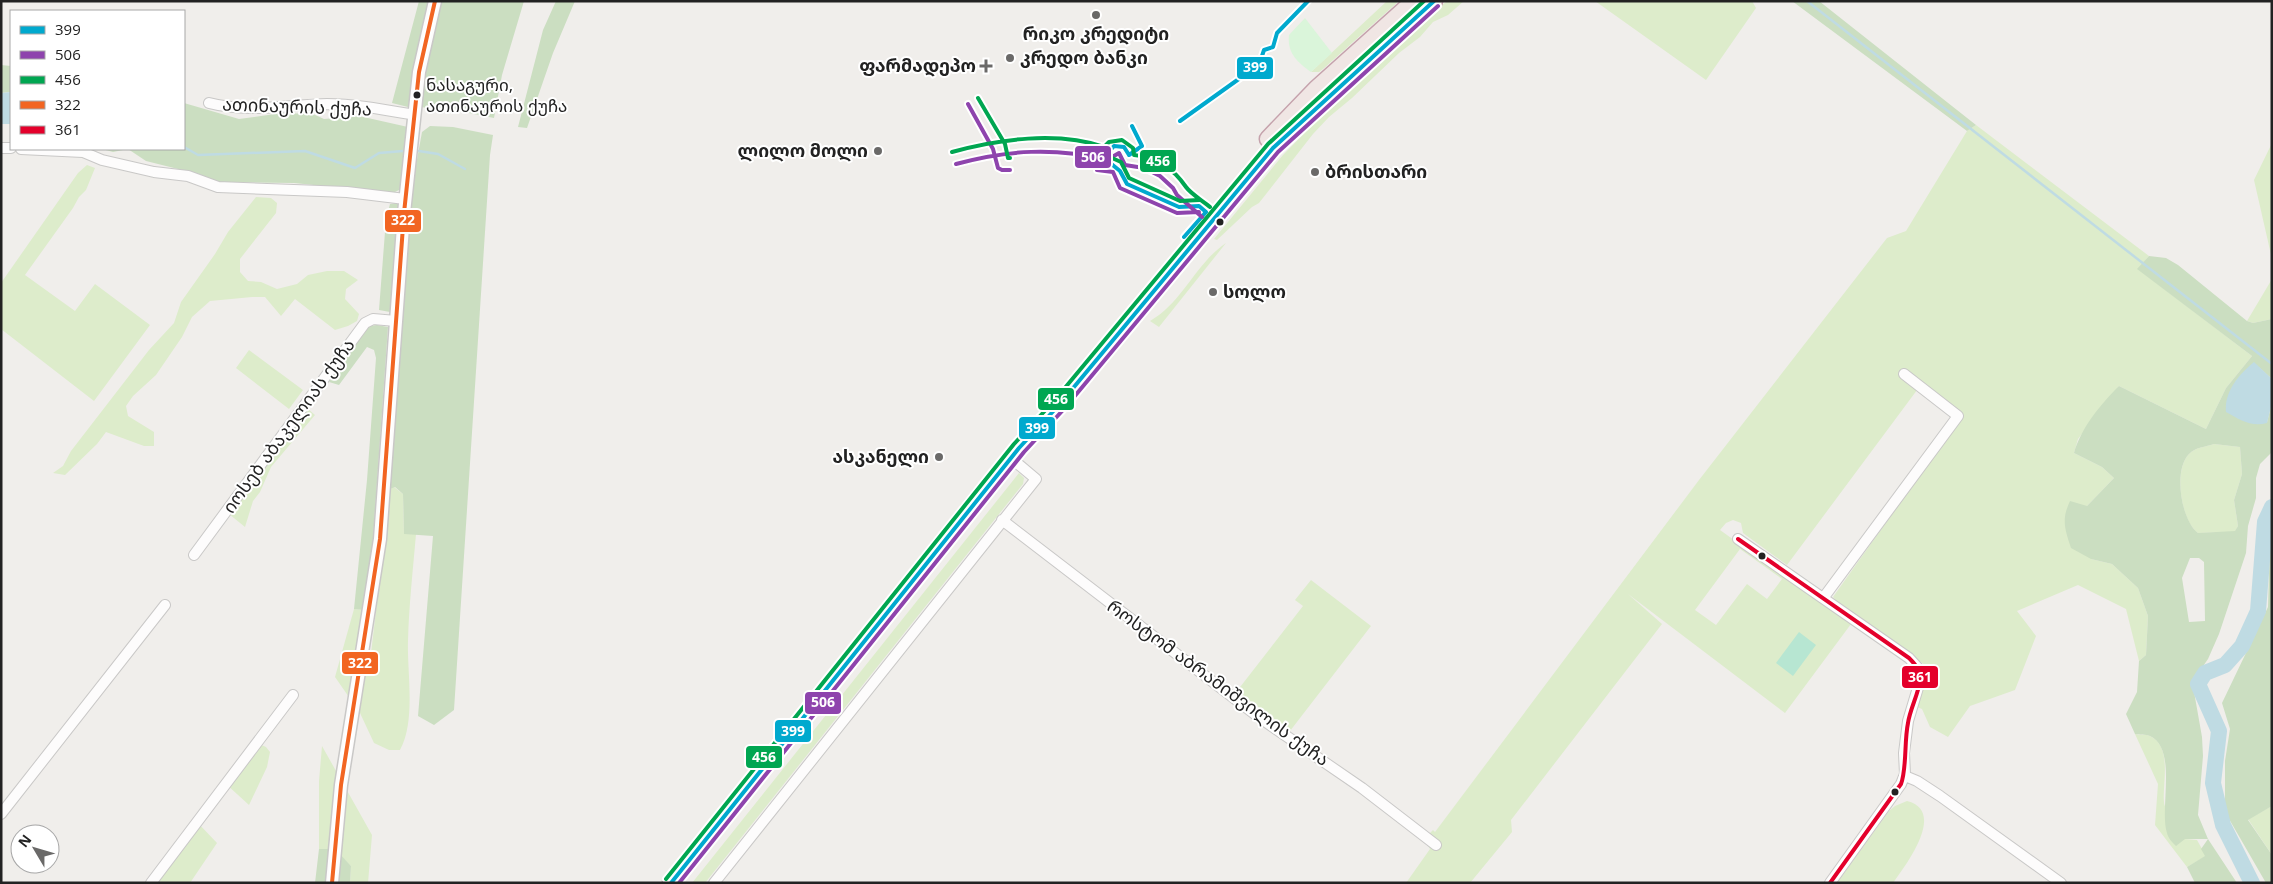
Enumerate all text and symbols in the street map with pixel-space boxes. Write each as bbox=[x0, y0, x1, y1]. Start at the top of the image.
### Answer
marker: რიკო კრედიტი bbox=[1090, 9, 1102, 21]
legend bbox=[10, 10, 185, 150]
text: 399 bbox=[55, 19, 81, 39]
place label: რიკო კრედიტი bbox=[1023, 21, 1169, 45]
text: 506 bbox=[55, 44, 81, 64]
place label: კრედო ბანკი bbox=[1020, 45, 1148, 69]
marker: კრედო ბანკი bbox=[1004, 52, 1016, 64]
place label: ფარმადეპო bbox=[859, 53, 976, 77]
line badge: 399 bbox=[1236, 56, 1274, 80]
text: 399 bbox=[1243, 57, 1267, 76]
marker: ფარმადეპო bbox=[980, 60, 992, 72]
text: 456 bbox=[55, 69, 81, 89]
place label: ნასაგური, ათინაურის ქუჩა bbox=[426, 73, 567, 117]
marker: ნასაგური, ათინაურის ქუჩა bbox=[412, 90, 422, 100]
street label: ათინაურის ქუჩა bbox=[222, 91, 372, 121]
text: 322 bbox=[55, 94, 81, 114]
text: 361 bbox=[55, 119, 81, 139]
place label: ლილო მოლი bbox=[738, 138, 868, 162]
marker: ლილო მოლი bbox=[872, 145, 884, 157]
line badge: 506 bbox=[1074, 145, 1112, 169]
text: 506 bbox=[1081, 147, 1105, 166]
line badge: 456 bbox=[1139, 149, 1177, 173]
text: 456 bbox=[1146, 151, 1170, 170]
place label: ბრისთარი bbox=[1325, 159, 1427, 183]
marker: ბრისთარი bbox=[1309, 166, 1321, 178]
line badge: 322 bbox=[384, 209, 422, 233]
text: 322 bbox=[391, 210, 415, 229]
unlabelled marker bbox=[1215, 217, 1225, 227]
place label: სოლო bbox=[1223, 279, 1286, 303]
marker: სოლო bbox=[1207, 286, 1219, 298]
street label: იოსებ აბაკელიას ქუჩა bbox=[217, 333, 360, 518]
line badge: 456 bbox=[1037, 387, 1075, 411]
text: 456 bbox=[1044, 389, 1068, 408]
line badge: 399 bbox=[1018, 416, 1056, 440]
text: 399 bbox=[1025, 418, 1049, 437]
place label: ასკანელი bbox=[833, 444, 929, 468]
marker: ასკანელი bbox=[933, 451, 945, 463]
unlabelled marker bbox=[1757, 551, 1767, 561]
street label: როსტომ აბრამიშვილის ქუჩა bbox=[1103, 594, 1334, 771]
line badge: 322 bbox=[341, 651, 379, 675]
text: 322 bbox=[348, 653, 372, 672]
line badge: 361 bbox=[1901, 665, 1939, 689]
text: 361 bbox=[1908, 667, 1932, 686]
line badge: 506 bbox=[804, 691, 842, 715]
text: 506 bbox=[811, 692, 835, 711]
line badge: 399 bbox=[774, 719, 812, 743]
text: 399 bbox=[781, 721, 805, 740]
line badge: 456 bbox=[745, 745, 783, 769]
text: 456 bbox=[752, 747, 776, 766]
unlabelled marker bbox=[1890, 787, 1900, 797]
north arrow bbox=[10, 824, 60, 874]
text: N bbox=[13, 830, 35, 851]

